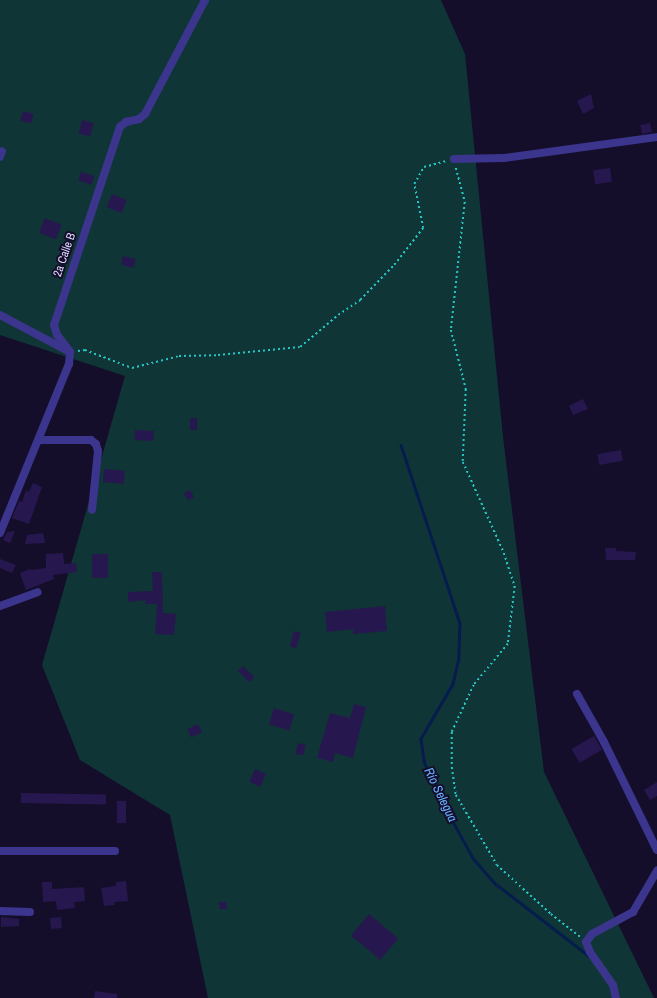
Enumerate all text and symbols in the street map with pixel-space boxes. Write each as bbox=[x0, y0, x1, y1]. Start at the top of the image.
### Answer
street label: 2a Calle B bbox=[51, 231, 79, 279]
water label: Río Selegua bbox=[420, 765, 460, 825]

